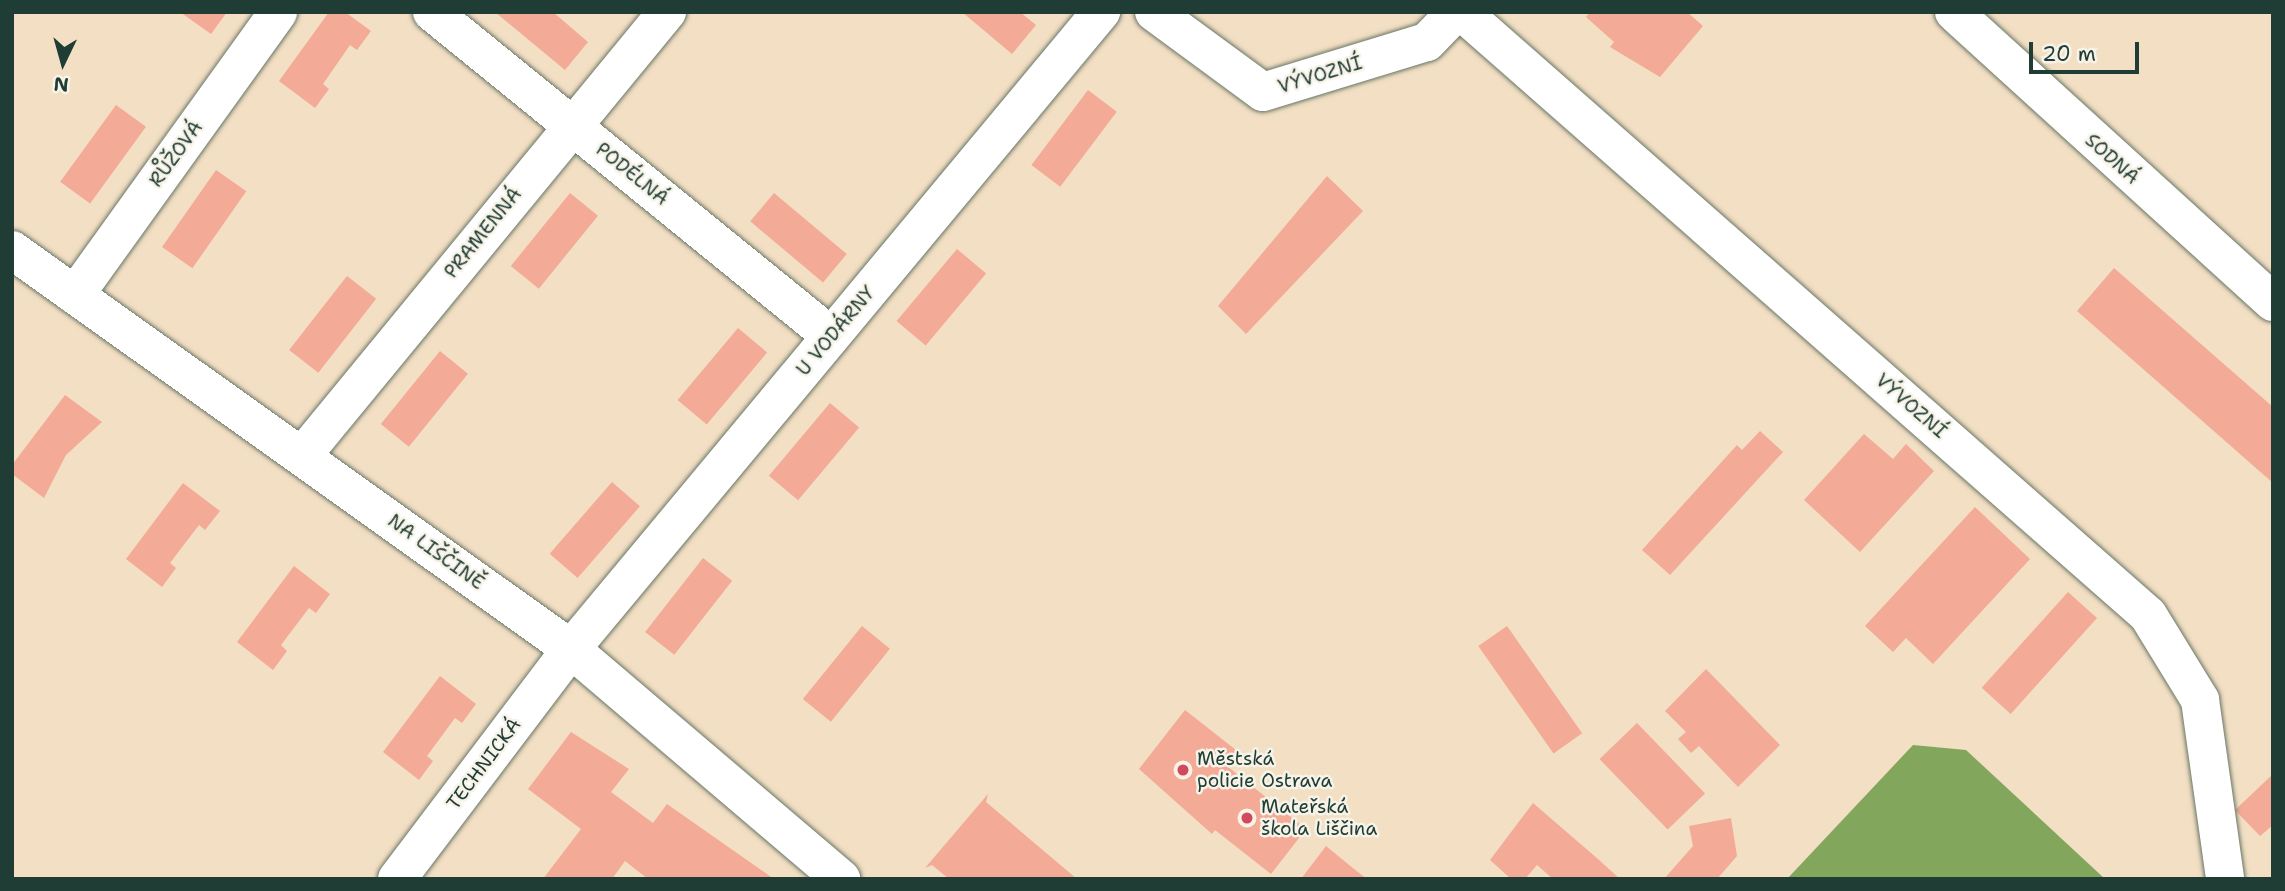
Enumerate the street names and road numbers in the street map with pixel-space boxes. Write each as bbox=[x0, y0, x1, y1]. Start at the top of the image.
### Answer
street label: VÝVOZNÍ bbox=[1275, 51, 1365, 99]
street label: RŮŽOVÁ bbox=[145, 117, 207, 191]
street label: SODNÁ bbox=[2080, 129, 2144, 189]
street label: PODÉLNÁ bbox=[591, 138, 673, 210]
street label: PRAMENNÁ bbox=[440, 183, 526, 283]
street label: U VODÁRNY bbox=[792, 281, 880, 381]
street label: VÝVOZNÍ bbox=[1871, 369, 1951, 443]
street label: NA LIŠČINĚ bbox=[383, 509, 489, 595]
street label: TECHNICKÁ bbox=[442, 714, 526, 814]

